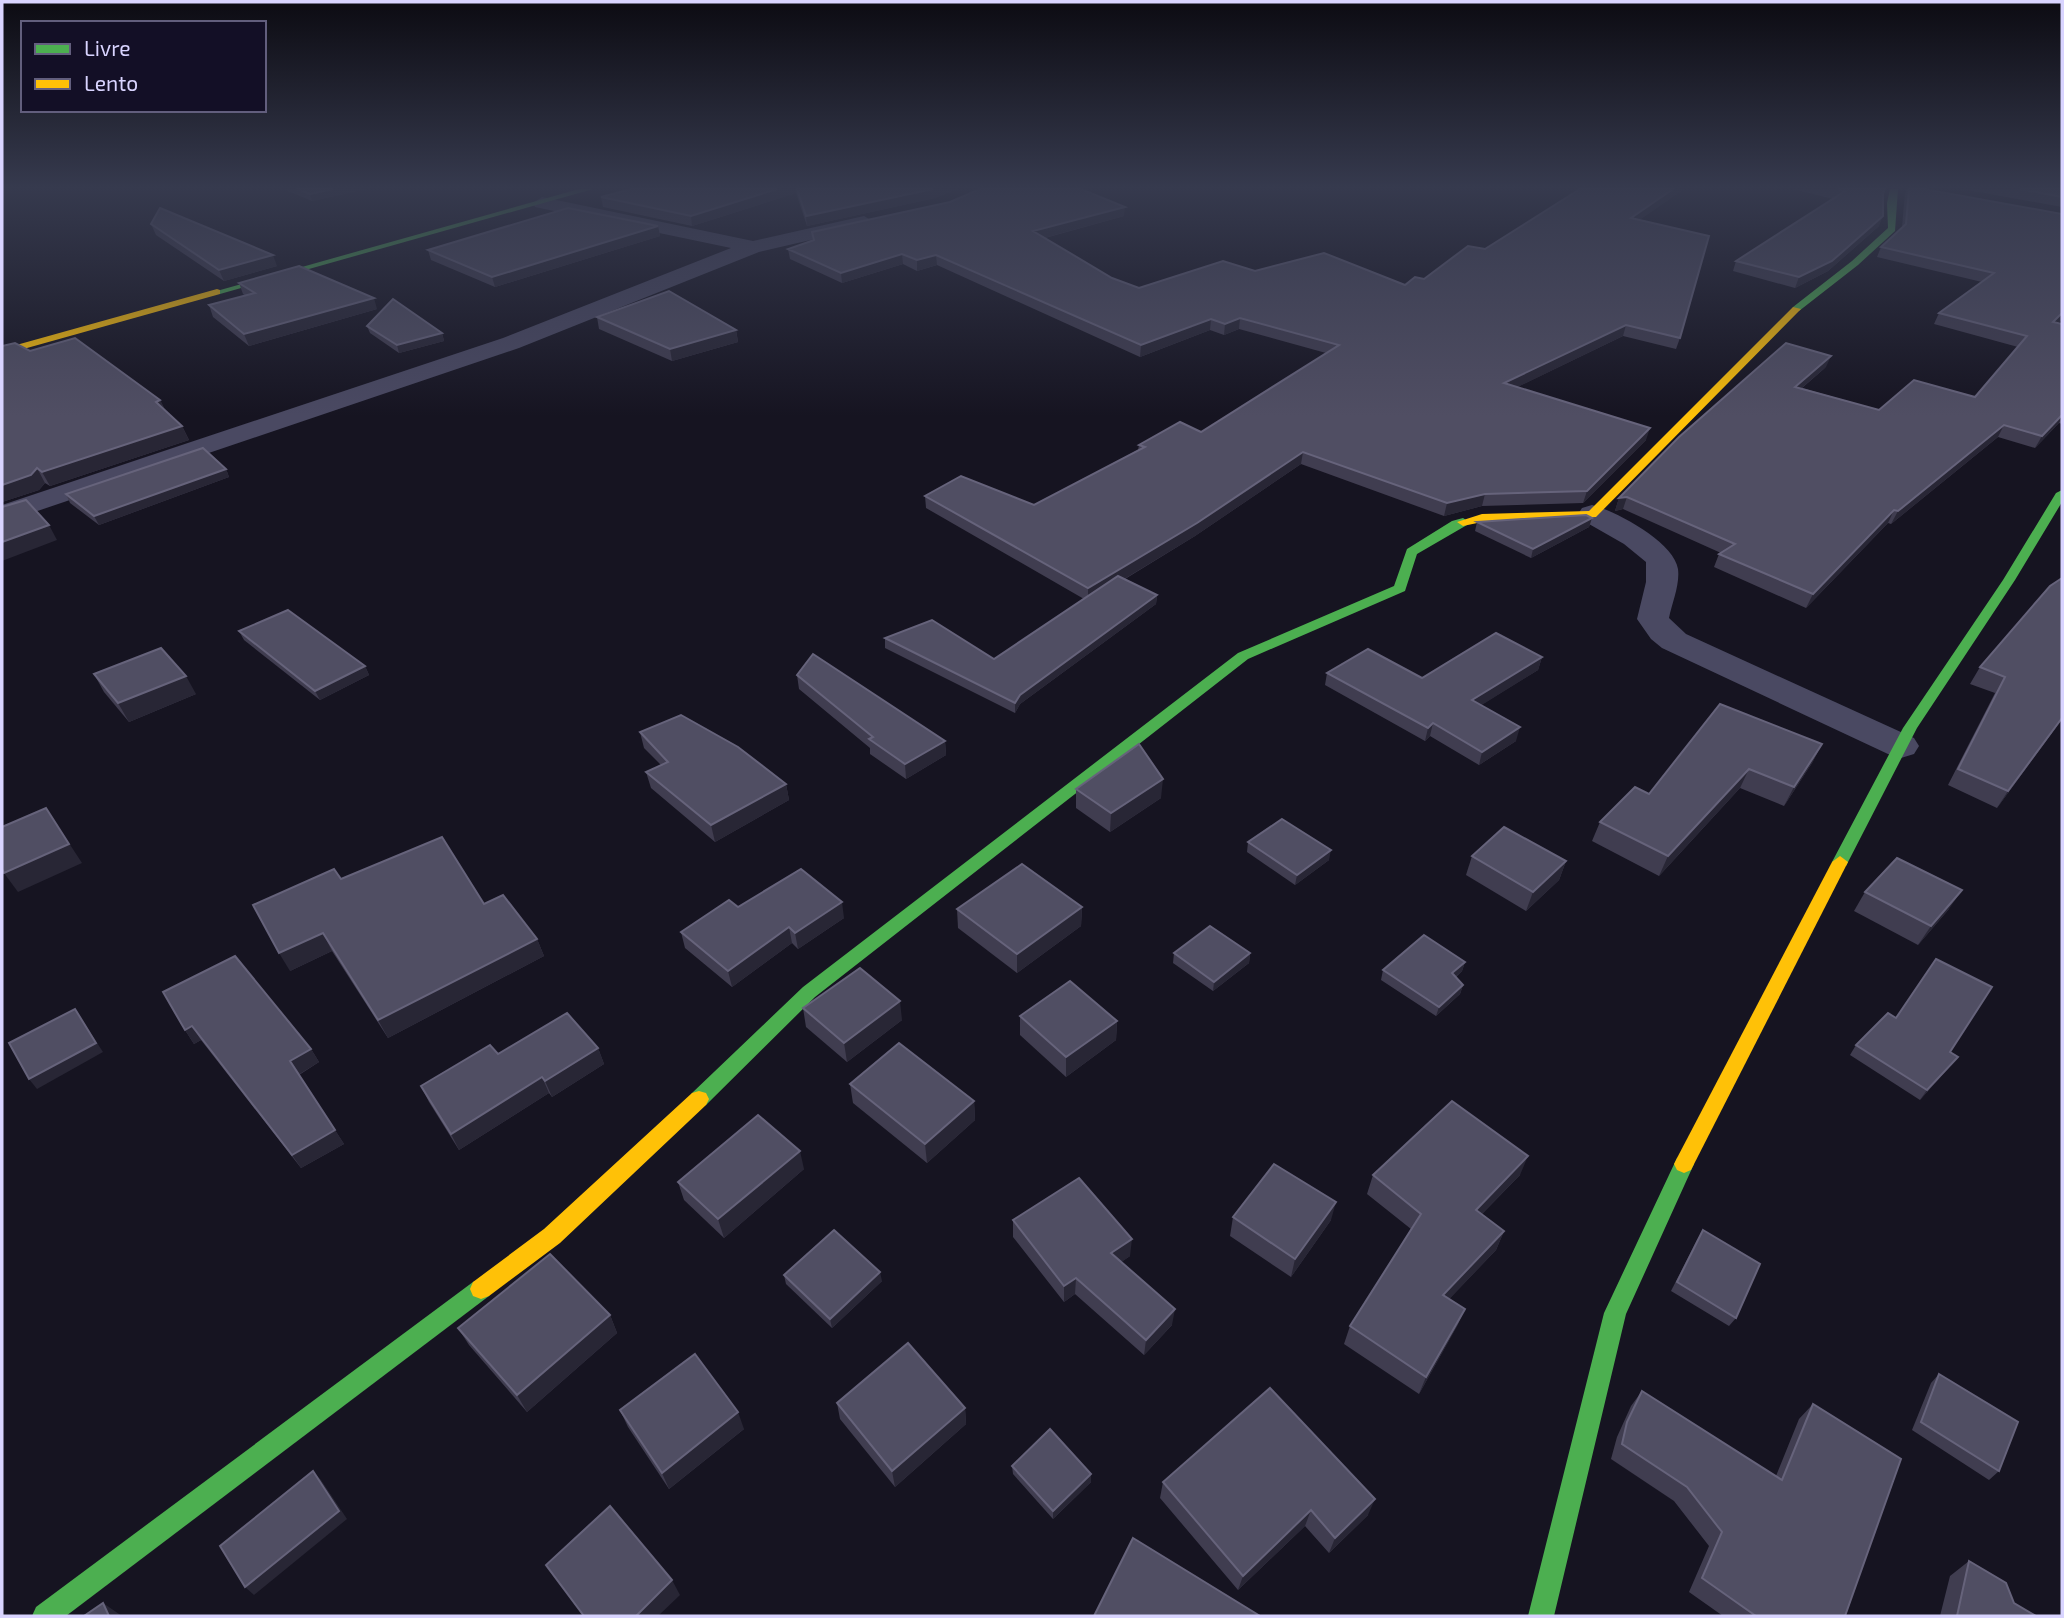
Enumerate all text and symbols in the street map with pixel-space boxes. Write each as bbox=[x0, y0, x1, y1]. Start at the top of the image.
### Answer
legend bbox=[21, 21, 266, 112]
text: Livre bbox=[84, 35, 131, 60]
text: Lento bbox=[84, 70, 138, 95]

